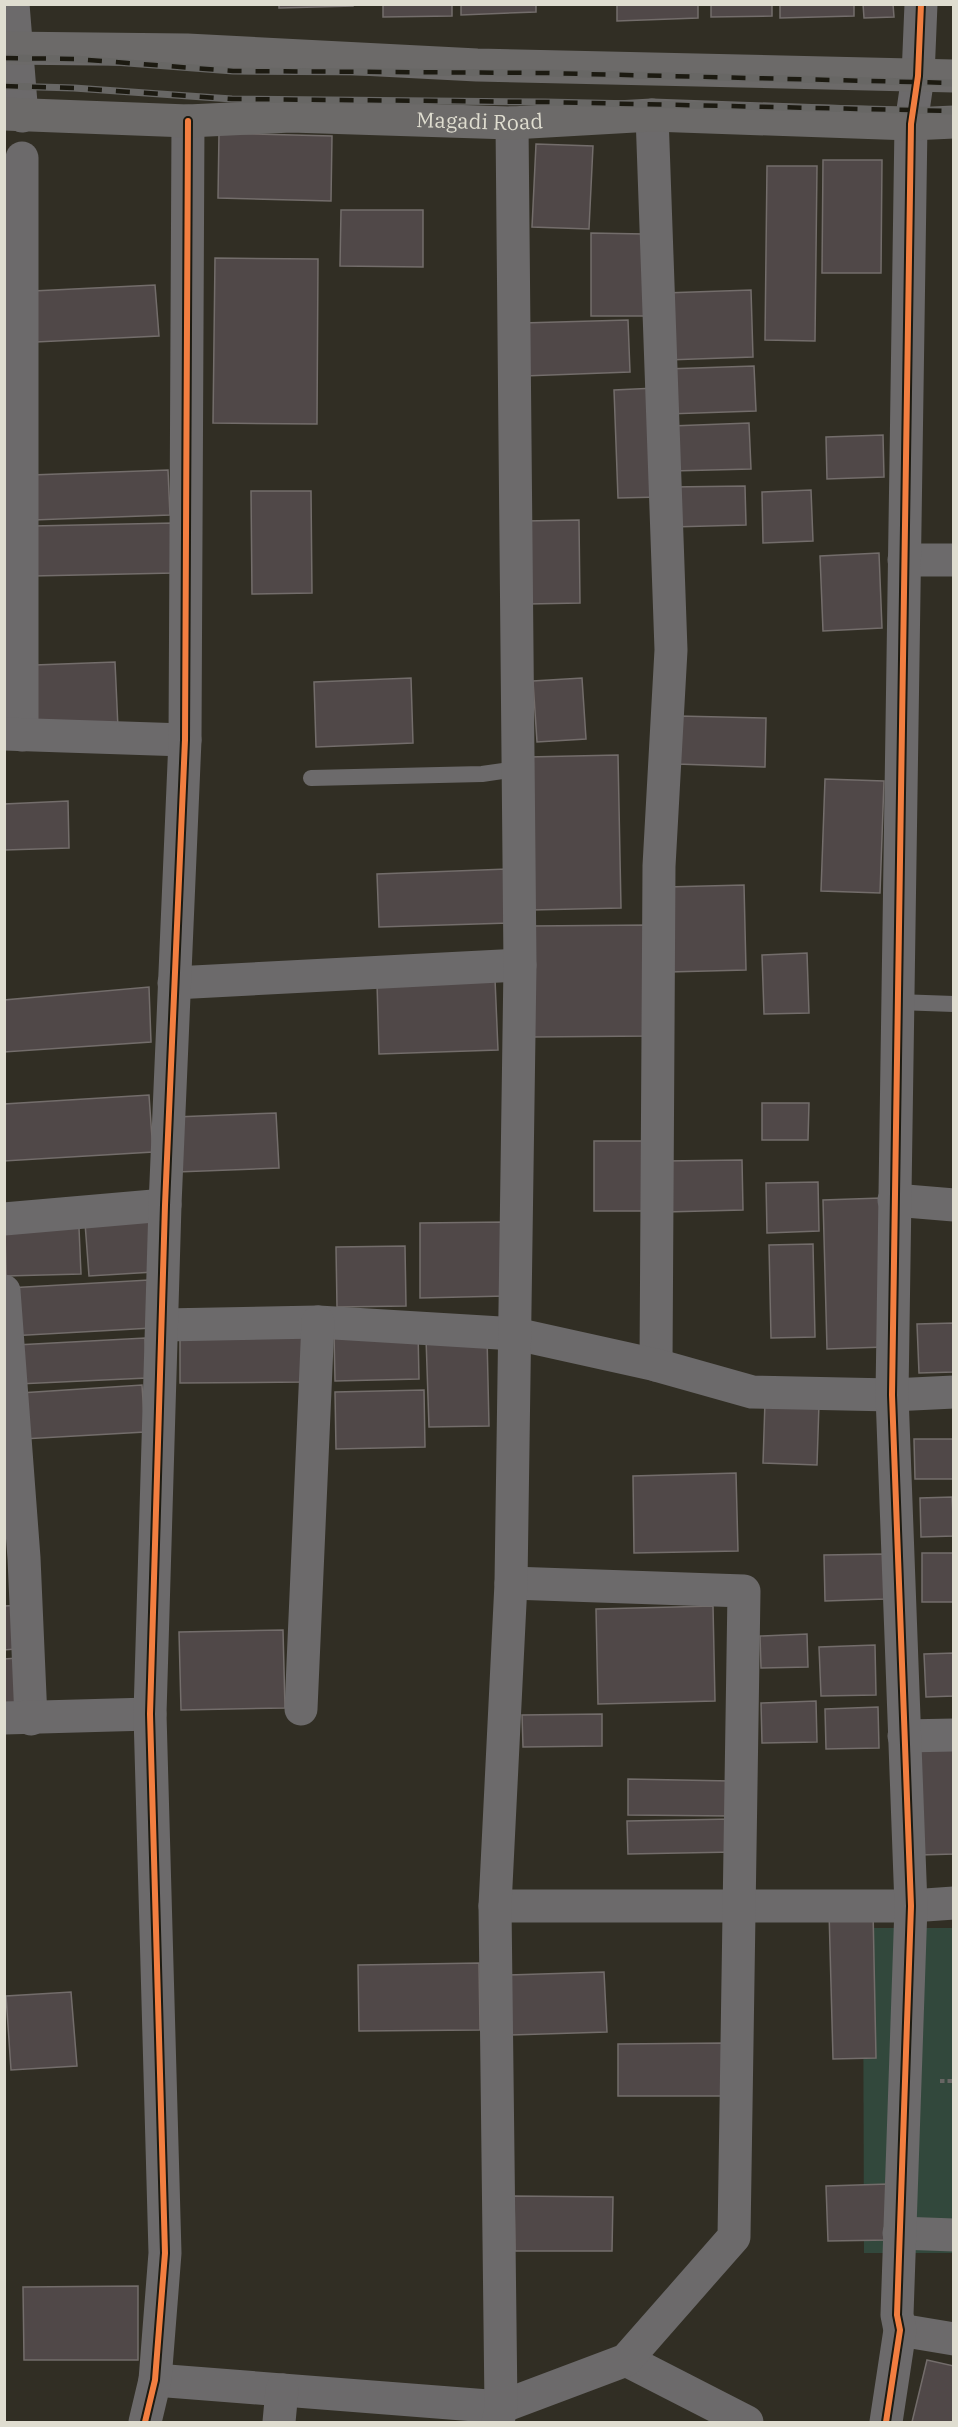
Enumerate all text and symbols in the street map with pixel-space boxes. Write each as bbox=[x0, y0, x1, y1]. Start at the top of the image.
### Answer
street label: Magadi Road bbox=[416, 105, 544, 136]

